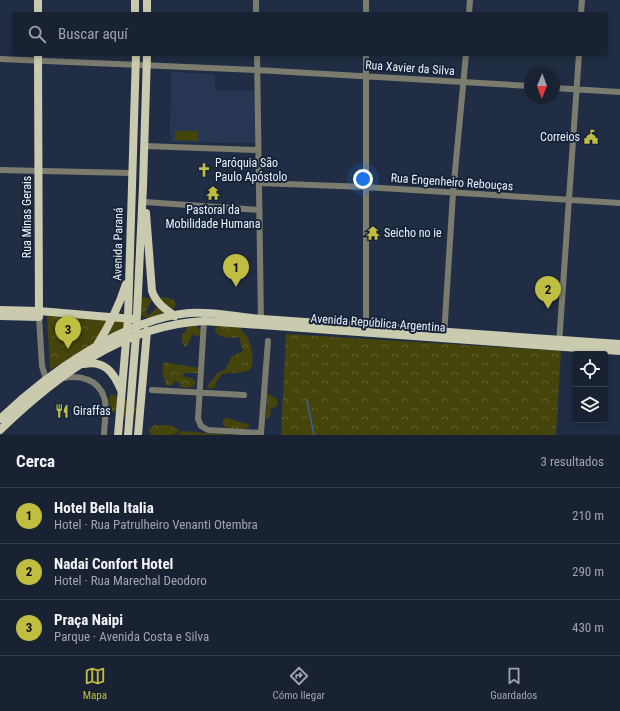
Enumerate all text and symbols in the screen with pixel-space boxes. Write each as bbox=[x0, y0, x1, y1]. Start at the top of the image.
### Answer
search box bbox=[12, 12, 608, 56]
icon: search bbox=[26, 23, 48, 45]
text: Buscar aquí bbox=[58, 25, 128, 43]
street label: Rua Xavier da Silva bbox=[365, 58, 456, 78]
north arrow bbox=[524, 68, 560, 104]
public building icon: Correios bbox=[583, 129, 599, 145]
place label: Correios bbox=[540, 130, 580, 144]
place label: Paróquia São Paulo Apóstolo bbox=[215, 156, 287, 184]
church icon: Paróquia São Paulo Apóstolo bbox=[196, 162, 212, 178]
your location bbox=[353, 169, 373, 189]
street label: Rua Engenheiro Rebouças bbox=[390, 171, 514, 193]
street label: Rua Minas Gerais bbox=[20, 176, 34, 258]
temple icon: Pastoral da Mobilidade Humana bbox=[205, 185, 221, 201]
place label: Pastoral da Mobilidade Humana bbox=[166, 203, 261, 231]
street label: Avenida Paraná bbox=[110, 207, 126, 281]
temple icon: Seicho no ie bbox=[365, 225, 381, 241]
place label: Seicho no ie bbox=[384, 226, 442, 240]
pin: 1 bbox=[223, 254, 249, 287]
pin: 2 bbox=[535, 276, 561, 309]
street label: Avenida República Argentina bbox=[310, 311, 446, 335]
pin: 3 bbox=[55, 316, 81, 349]
map controls bbox=[572, 351, 608, 423]
button: locate bbox=[572, 351, 608, 387]
button: layers bbox=[572, 387, 608, 423]
restaurant icon: Giraffas bbox=[54, 403, 70, 419]
place label: Giraffas bbox=[73, 404, 111, 418]
text: Cerca bbox=[16, 451, 55, 471]
text: 3 resultados bbox=[540, 454, 604, 469]
text: Hotel Bella Italia bbox=[54, 499, 154, 517]
text: 1 bbox=[26, 508, 32, 523]
text: 210 m bbox=[572, 508, 604, 523]
text: Hotel · Rua Patrulheiro Venanti Otembra bbox=[54, 517, 258, 532]
text: Nadai Confort Hotel bbox=[54, 555, 173, 573]
text: 2 bbox=[26, 564, 32, 579]
text: 290 m bbox=[572, 564, 604, 579]
text: Hotel · Rua Marechal Deodoro bbox=[54, 573, 207, 588]
text: Praça Naipi bbox=[54, 611, 123, 629]
text: 3 bbox=[26, 620, 32, 635]
text: 430 m bbox=[572, 620, 604, 635]
text: Parque · Avenida Costa e Silva bbox=[54, 629, 209, 644]
tab: Mapa bbox=[83, 665, 107, 702]
tab: Cómo llegar bbox=[272, 665, 325, 702]
tab: Guardados bbox=[490, 665, 537, 702]

